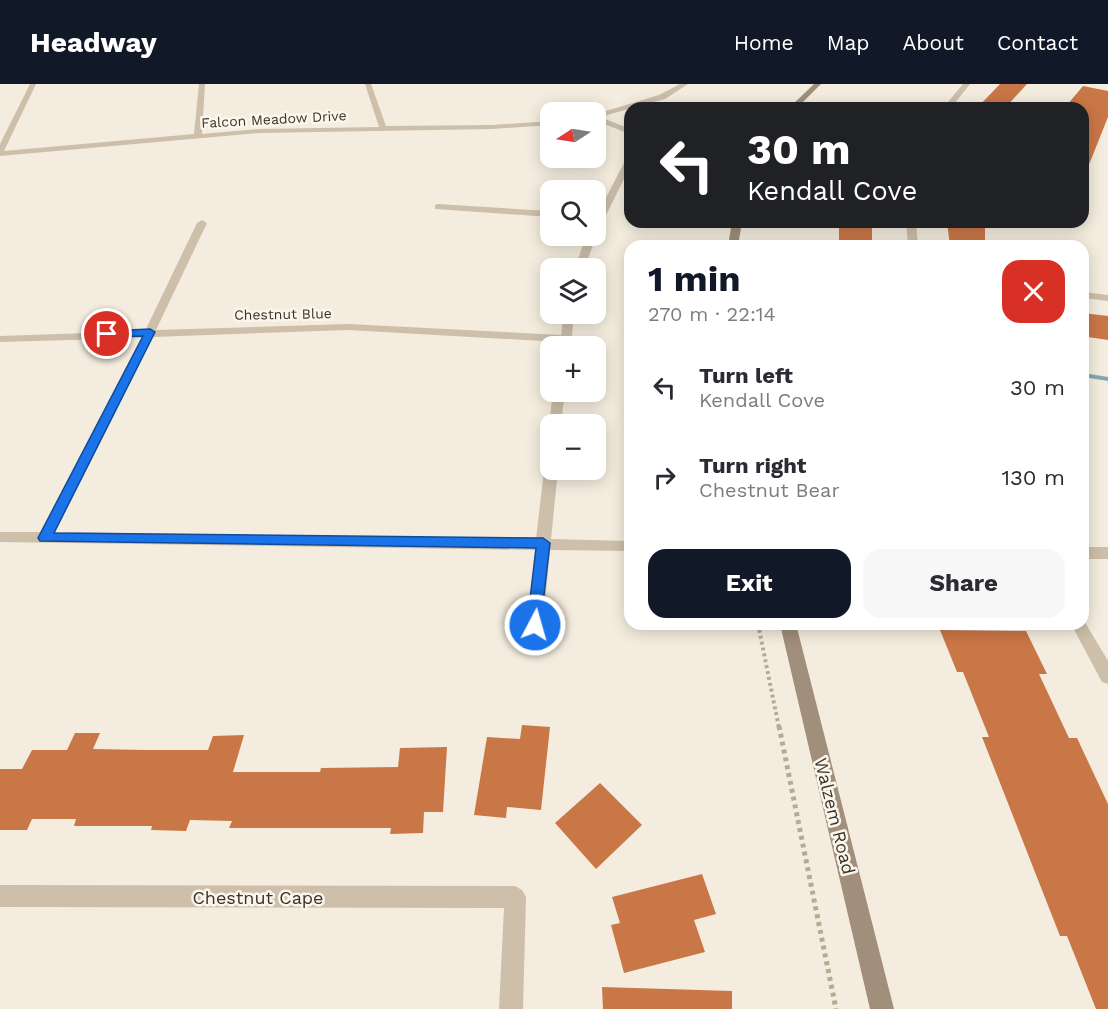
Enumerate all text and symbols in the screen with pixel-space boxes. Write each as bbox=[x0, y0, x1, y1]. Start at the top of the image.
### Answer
text: Headway bbox=[30, 26, 157, 59]
text: Home bbox=[734, 30, 794, 55]
text: Map bbox=[827, 30, 870, 55]
text: About bbox=[903, 30, 964, 55]
text: Contact bbox=[997, 30, 1078, 55]
north arrow bbox=[540, 102, 606, 168]
map controls bbox=[540, 102, 606, 480]
street label: Falcon Meadow Drive bbox=[201, 107, 347, 131]
text: 30 m bbox=[747, 125, 851, 174]
icon: left bbox=[648, 126, 726, 204]
text: Kendall Cove bbox=[747, 175, 917, 207]
button: search bbox=[540, 180, 606, 246]
button: layers bbox=[540, 258, 606, 324]
text: 1 min bbox=[648, 258, 740, 300]
button: close bbox=[1002, 260, 1065, 323]
text: 270 m · 22:14 bbox=[648, 302, 776, 326]
street label: Chestnut Blue bbox=[234, 305, 332, 323]
pin bbox=[81, 308, 132, 359]
icon: arrive bbox=[90, 317, 123, 350]
button: + bbox=[540, 336, 606, 402]
text: Turn left bbox=[699, 363, 793, 388]
icon: left bbox=[648, 371, 681, 404]
text: 30 m bbox=[1010, 375, 1065, 400]
text: Kendall Cove bbox=[699, 388, 825, 412]
button: − bbox=[540, 414, 606, 480]
text: Turn right bbox=[699, 453, 806, 478]
icon: right bbox=[648, 461, 681, 494]
text: 130 m bbox=[1001, 465, 1065, 490]
text: Chestnut Bear bbox=[699, 478, 840, 502]
button: Exit bbox=[648, 549, 851, 618]
button: Share bbox=[863, 549, 1065, 618]
position arrow bbox=[503, 593, 567, 657]
street label: Walzem Road bbox=[810, 756, 860, 876]
street label: Chestnut Cape bbox=[192, 887, 324, 908]

